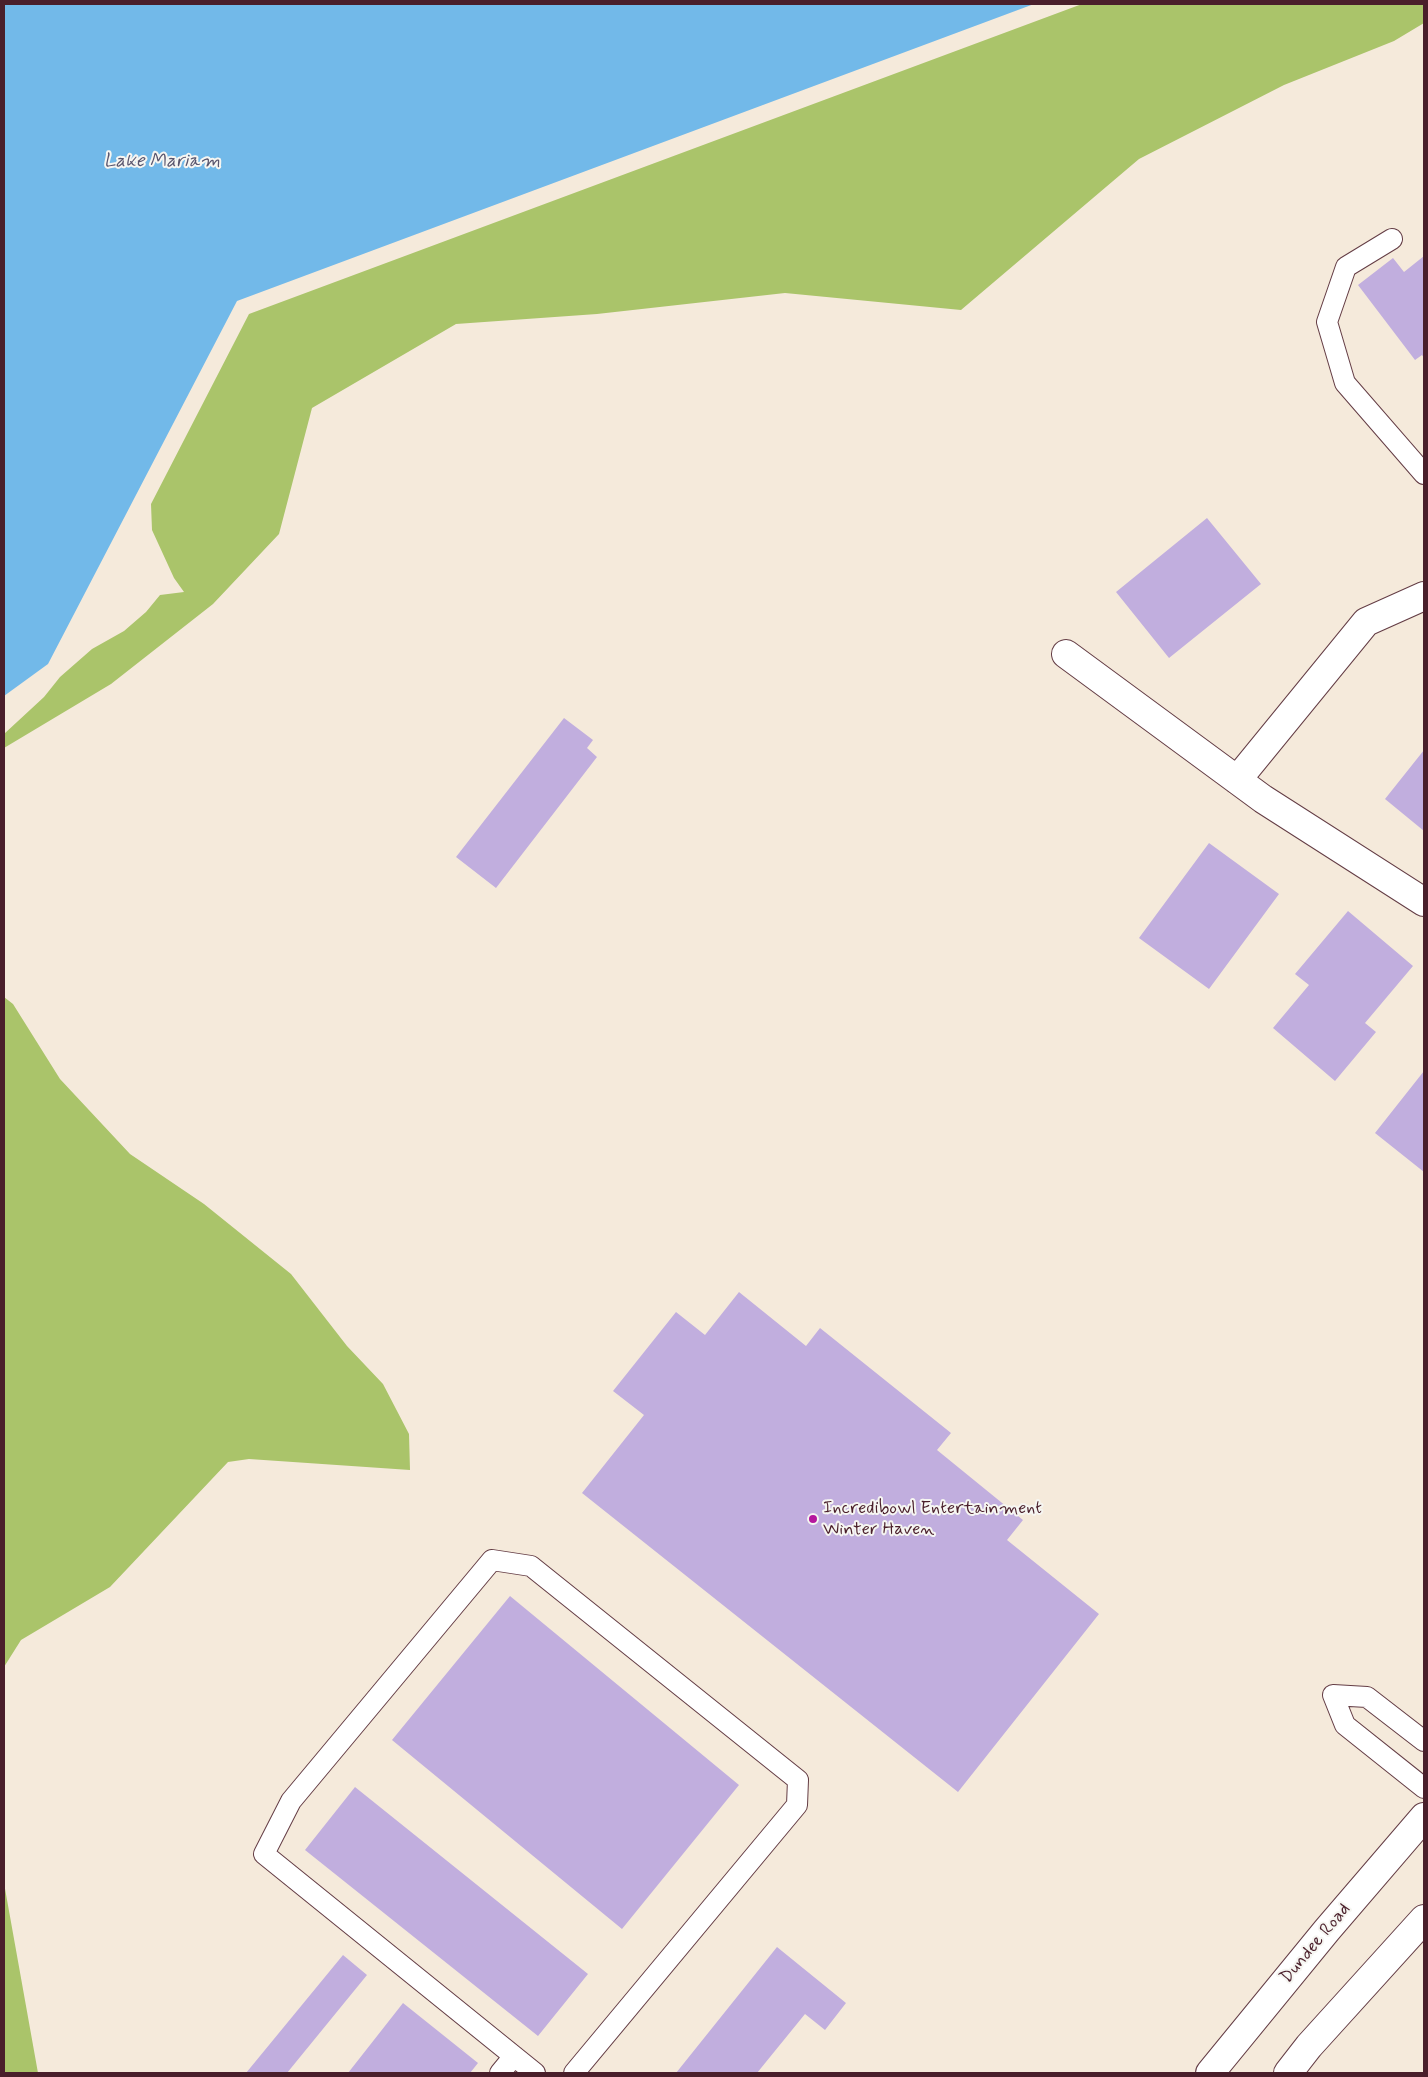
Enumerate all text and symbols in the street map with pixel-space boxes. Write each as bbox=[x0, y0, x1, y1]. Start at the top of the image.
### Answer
water label: Lake Mariam bbox=[104, 151, 220, 173]
place label: Incredibowl Entertainment Winter Haven bbox=[823, 1498, 1042, 1540]
marker: Incredibowl Entertainment Winter Haven bbox=[807, 1513, 819, 1525]
street label: Dundee Road bbox=[1276, 1900, 1356, 1988]

